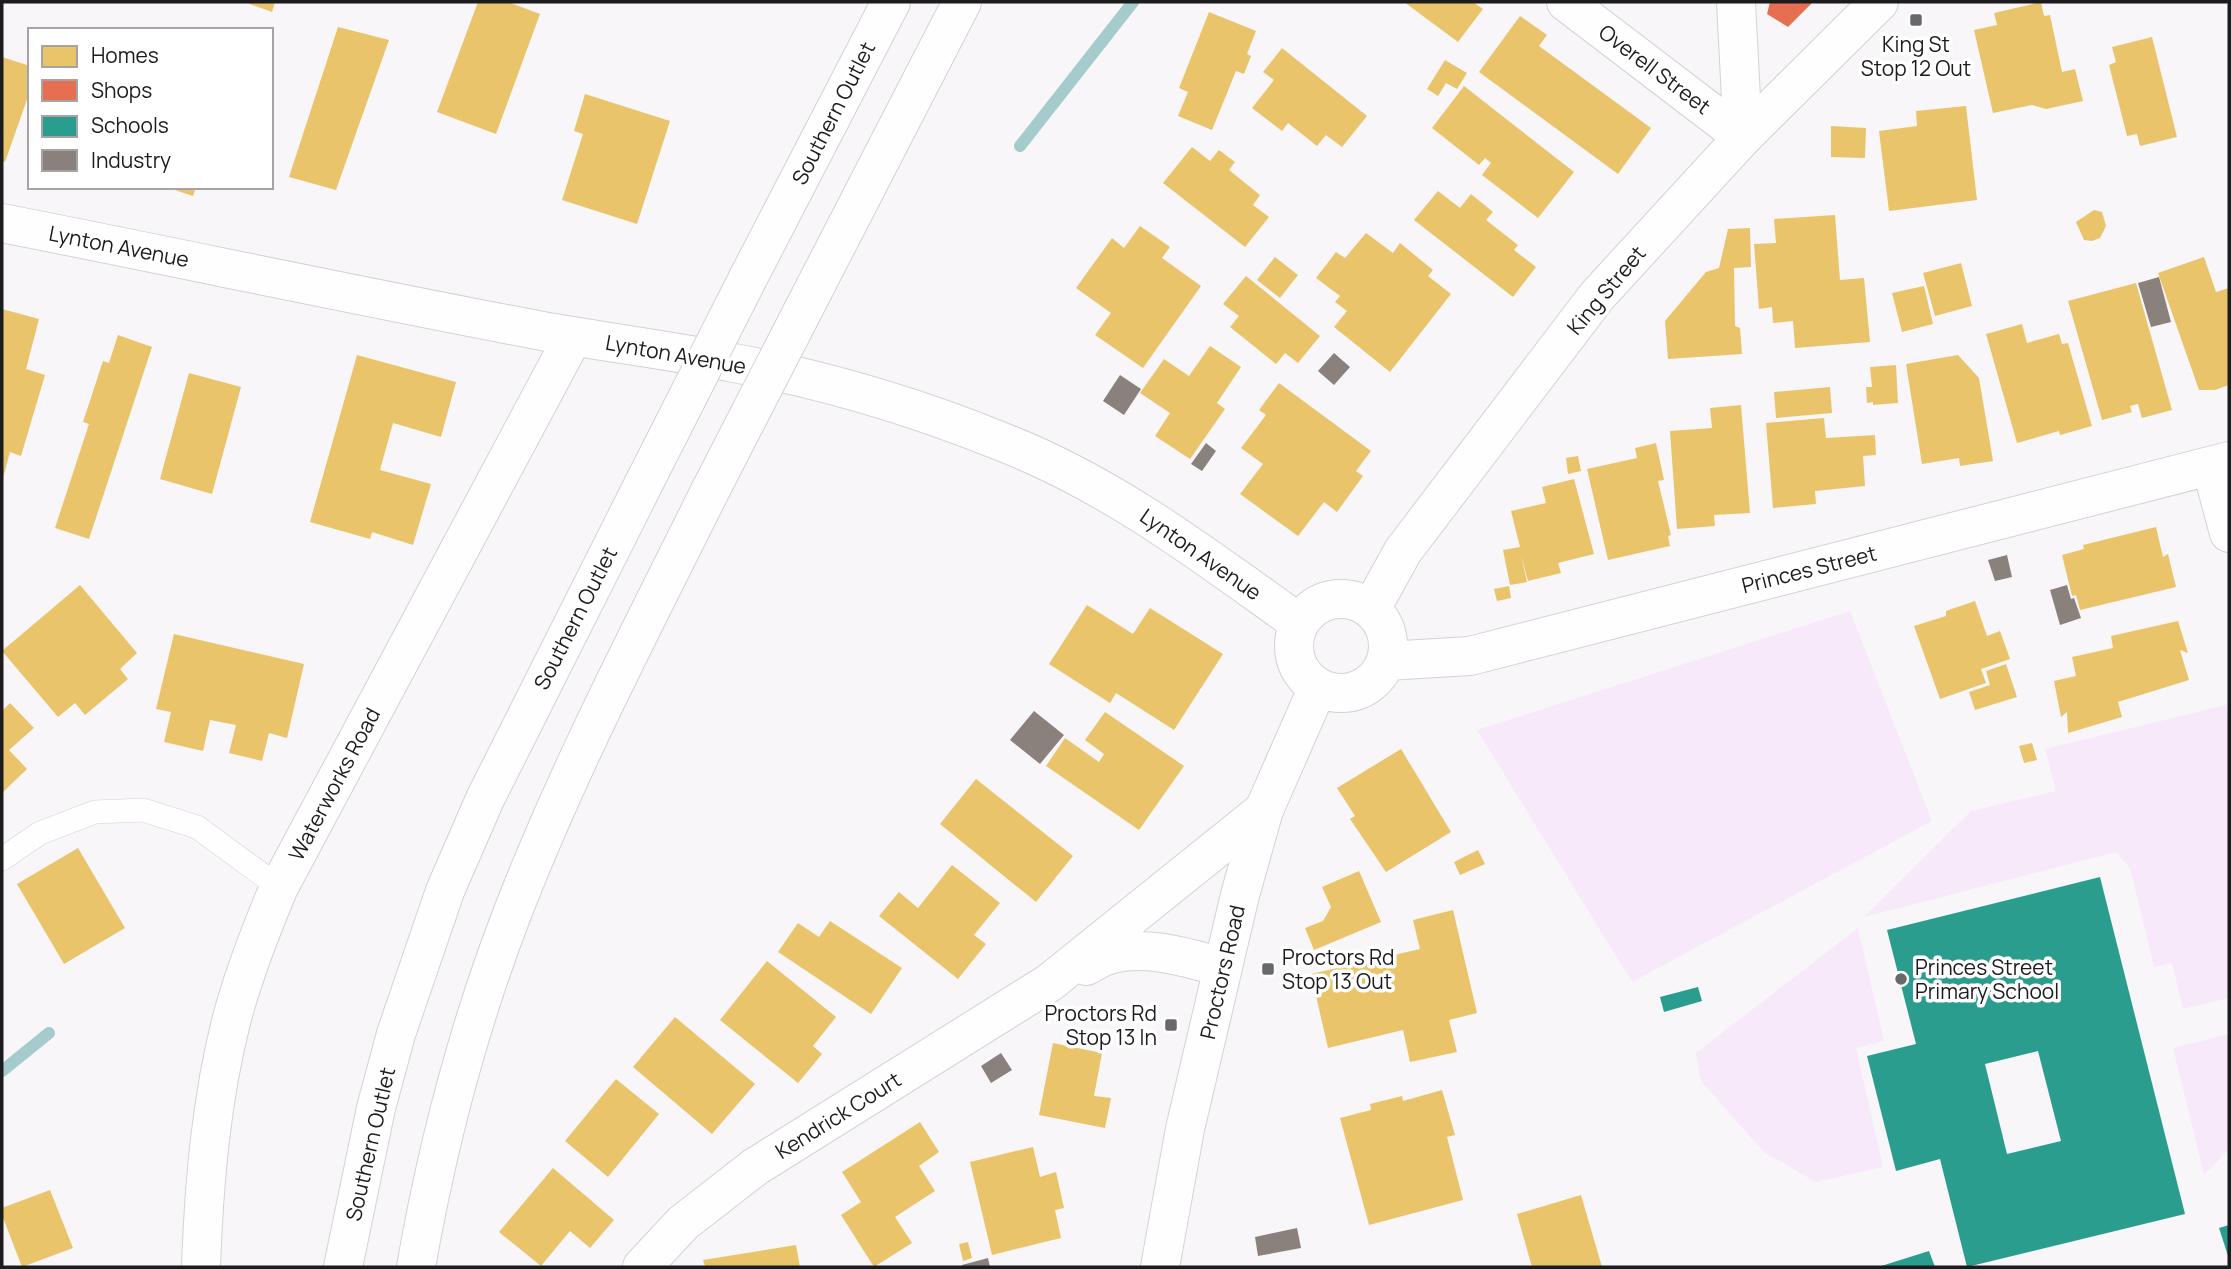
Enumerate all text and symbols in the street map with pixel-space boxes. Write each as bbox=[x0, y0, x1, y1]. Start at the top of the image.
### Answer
marker: King St Stop 12 Out bbox=[1908, 12, 1924, 28]
street label: Overell Street bbox=[1593, 18, 1717, 120]
legend bbox=[28, 28, 273, 189]
place label: King St Stop 12 Out bbox=[1861, 30, 1971, 82]
street label: Southern Outlet bbox=[785, 37, 881, 189]
text: Homes bbox=[91, 41, 159, 69]
text: Shops bbox=[91, 76, 152, 104]
text: Schools bbox=[91, 111, 169, 139]
text: Industry bbox=[91, 146, 171, 174]
street label: Lynton Avenue bbox=[47, 219, 191, 273]
street label: King Street bbox=[1561, 240, 1651, 340]
street label: Lynton Avenue bbox=[604, 328, 748, 380]
street label: Lynton Avenue bbox=[1135, 502, 1267, 606]
street label: Princes Street bbox=[1739, 539, 1879, 599]
street label: Southern Outlet bbox=[527, 542, 623, 694]
street label: Waterworks Road bbox=[282, 703, 386, 865]
street label: Proctors Road bbox=[1193, 902, 1251, 1042]
place label: Proctors Rd Stop 13 Out bbox=[1282, 943, 1395, 995]
place label: Princes Street Primary School bbox=[1915, 953, 2059, 1005]
marker: Proctors Rd Stop 13 Out bbox=[1260, 961, 1276, 977]
marker: Princes Street Primary School bbox=[1893, 971, 1909, 987]
place label: Proctors Rd Stop 13 In bbox=[1044, 999, 1157, 1051]
marker: Proctors Rd Stop 13 In bbox=[1163, 1017, 1179, 1033]
street label: Southern Outlet bbox=[339, 1064, 401, 1224]
street label: Kendrick Court bbox=[770, 1065, 906, 1165]

